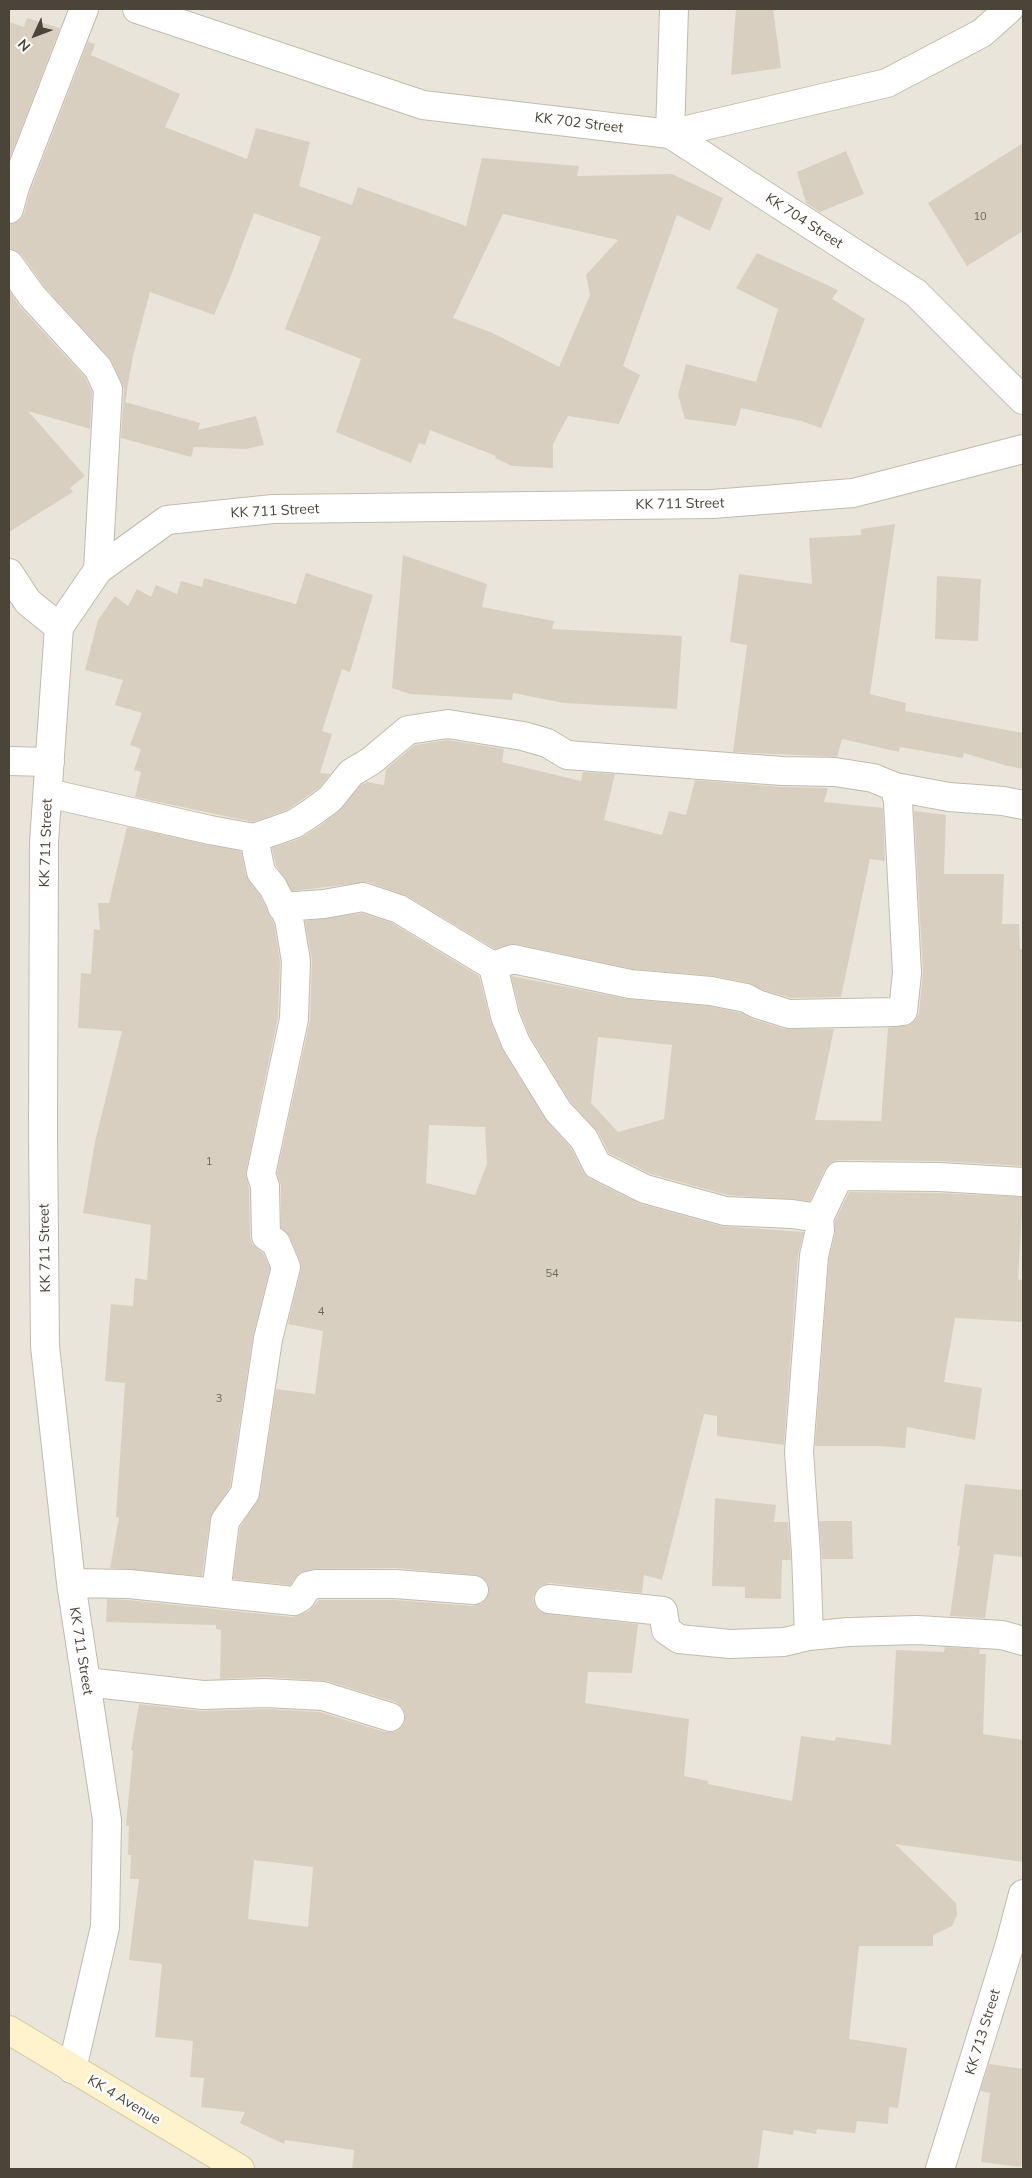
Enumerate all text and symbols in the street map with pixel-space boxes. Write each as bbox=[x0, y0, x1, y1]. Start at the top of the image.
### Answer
north arrow bbox=[10, 10, 60, 60]
text: N bbox=[14, 35, 34, 55]
street label: KK 702 Street bbox=[534, 109, 624, 137]
street label: KK 704 Street bbox=[762, 190, 846, 252]
house number: 10 bbox=[973, 210, 987, 224]
street label: KK 711 Street bbox=[635, 495, 725, 513]
street label: KK 711 Street bbox=[230, 500, 320, 522]
street label: KK 711 Street bbox=[36, 798, 56, 888]
house number: 1 bbox=[206, 1155, 212, 1169]
street label: KK 711 Street bbox=[36, 1203, 54, 1293]
house number: 54 bbox=[545, 1267, 559, 1281]
house number: 4 bbox=[318, 1305, 324, 1319]
house number: 3 bbox=[216, 1392, 222, 1406]
street label: KK 711 Street bbox=[66, 1606, 96, 1696]
street label: KK 713 Street bbox=[962, 1987, 1004, 2077]
street label: KK 4 Avenue bbox=[84, 2072, 164, 2128]

